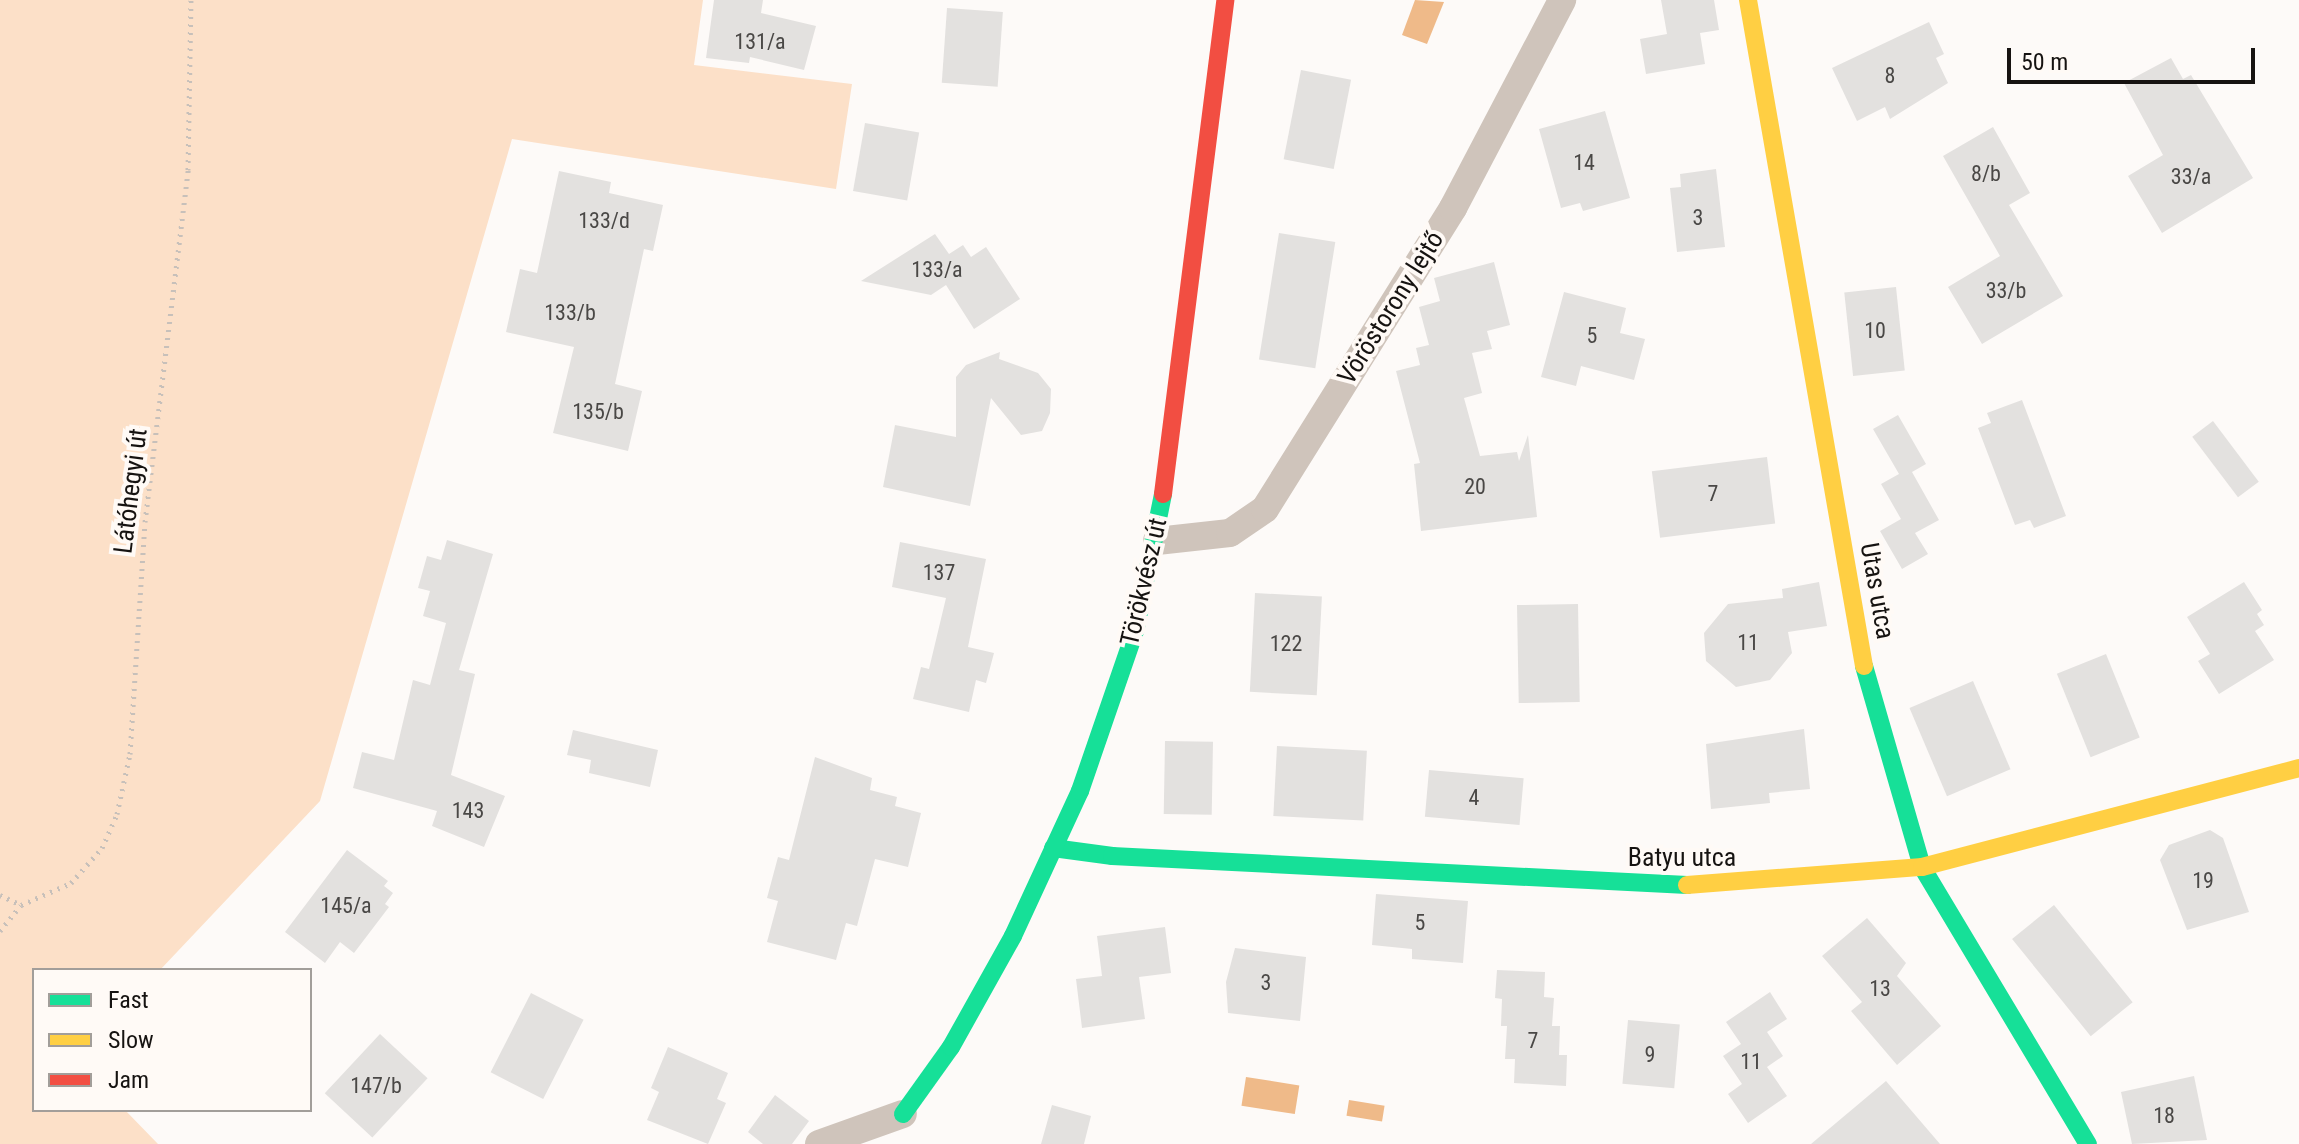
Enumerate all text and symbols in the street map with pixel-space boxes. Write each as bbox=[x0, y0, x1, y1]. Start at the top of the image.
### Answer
house number: 131/a bbox=[734, 29, 786, 55]
scale bar bbox=[2011, 32, 2259, 82]
text: 50 m bbox=[2021, 48, 2068, 76]
house number: 8 bbox=[1885, 63, 1895, 89]
house number: 14 bbox=[1573, 150, 1595, 176]
house number: 8/b bbox=[1971, 161, 2001, 187]
house number: 33/a bbox=[2171, 164, 2211, 190]
house number: 3 bbox=[1693, 205, 1703, 231]
house number: 133/d bbox=[578, 208, 630, 234]
street label: Vöröstorony lejtő bbox=[1331, 226, 1451, 390]
house number: 133/a bbox=[911, 257, 963, 283]
house number: 33/b bbox=[1986, 278, 2026, 304]
house number: 133/b bbox=[544, 300, 596, 326]
house number: 10 bbox=[1864, 318, 1886, 344]
house number: 5 bbox=[1587, 323, 1597, 349]
house number: 135/b bbox=[572, 399, 624, 425]
street label: Látóhegyi út bbox=[108, 427, 154, 555]
house number: 20 bbox=[1464, 474, 1486, 500]
house number: 7 bbox=[1708, 481, 1718, 507]
street label: Törökvész út bbox=[1114, 515, 1174, 649]
street label: Utas utca bbox=[1853, 540, 1901, 642]
house number: 137 bbox=[923, 560, 955, 586]
house number: 11 bbox=[1737, 630, 1759, 656]
house number: 122 bbox=[1270, 631, 1302, 657]
house number: 4 bbox=[1469, 785, 1479, 811]
house number: 143 bbox=[452, 798, 484, 824]
street label: Batyu utca bbox=[1628, 842, 1736, 874]
house number: 19 bbox=[2192, 868, 2214, 894]
house number: 145/a bbox=[320, 893, 372, 919]
house number: 5 bbox=[1415, 910, 1425, 936]
legend bbox=[32, 968, 312, 1112]
house number: 3 bbox=[1261, 970, 1271, 996]
house number: 13 bbox=[1869, 976, 1891, 1002]
text: Fast bbox=[108, 986, 149, 1014]
text: Slow bbox=[108, 1026, 154, 1054]
house number: 7 bbox=[1528, 1028, 1538, 1054]
house number: 9 bbox=[1645, 1042, 1655, 1068]
house number: 11 bbox=[1740, 1049, 1762, 1075]
text: Jam bbox=[108, 1066, 149, 1094]
house number: 147/b bbox=[350, 1073, 402, 1099]
house number: 18 bbox=[2153, 1103, 2175, 1129]

